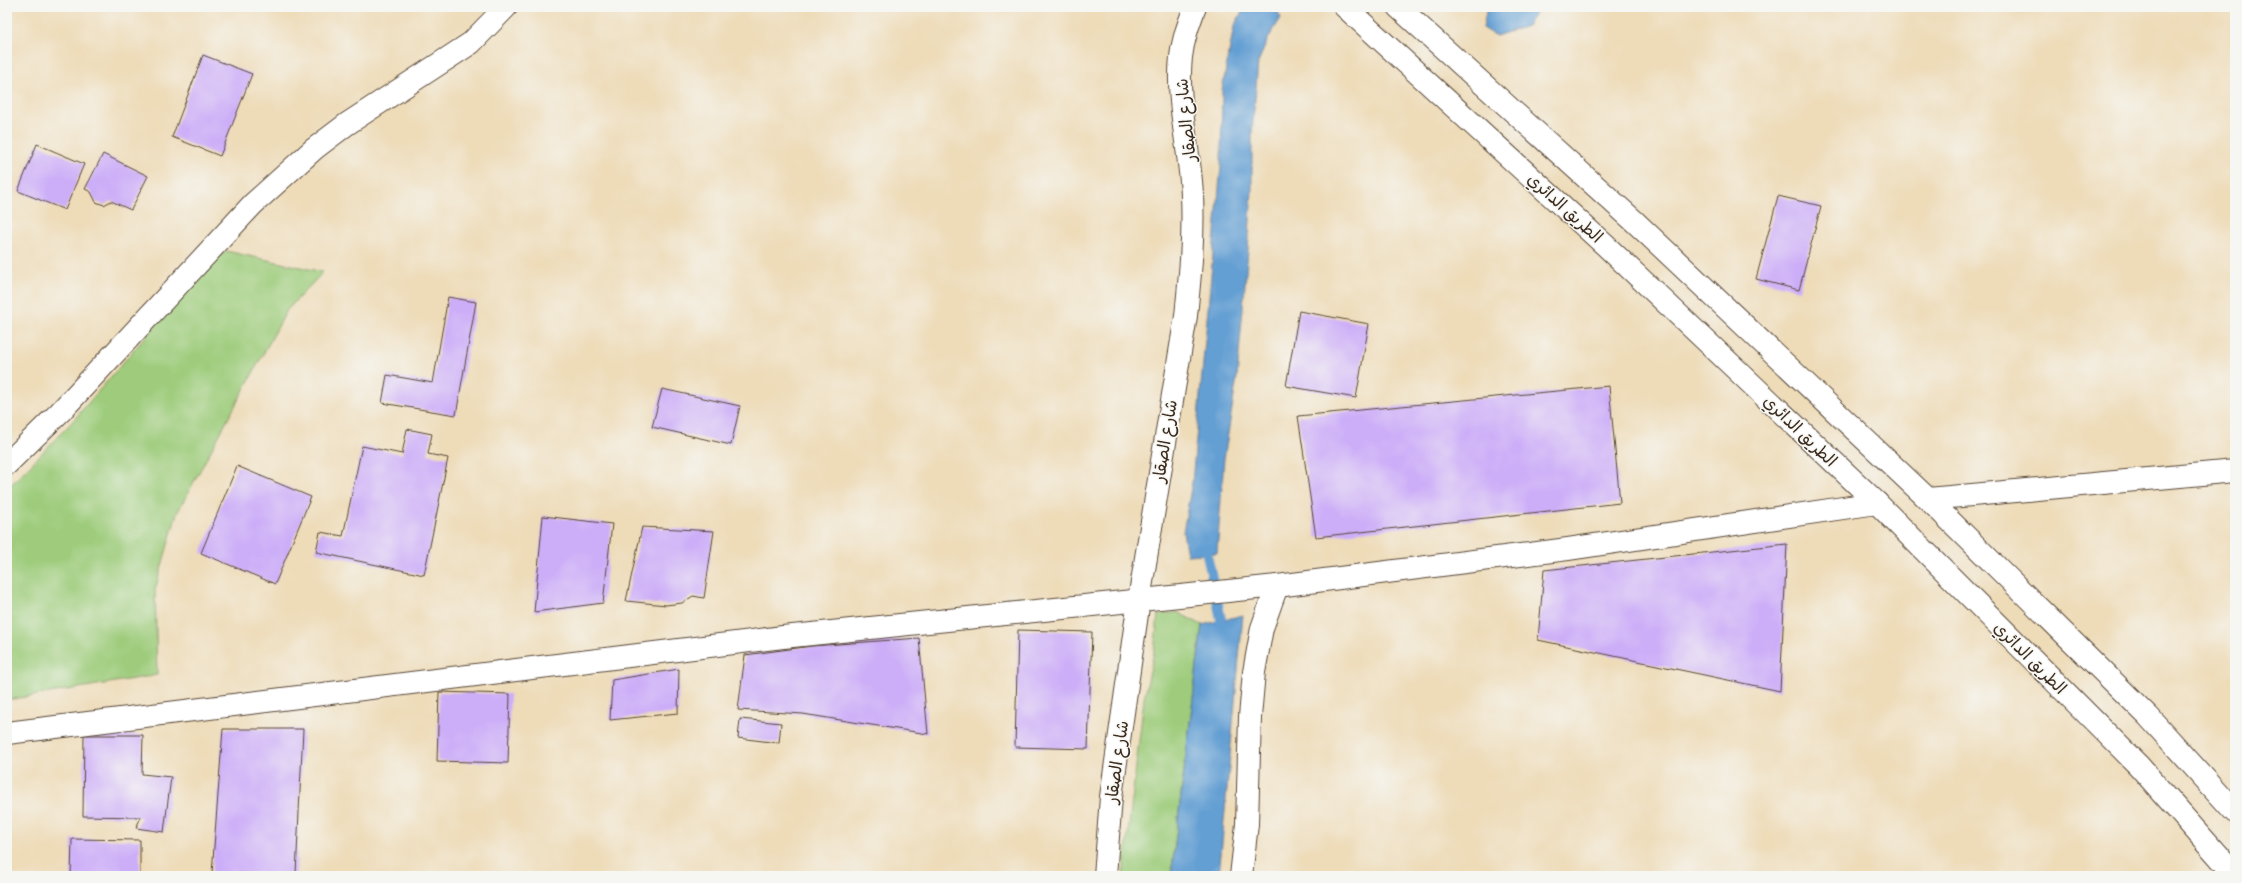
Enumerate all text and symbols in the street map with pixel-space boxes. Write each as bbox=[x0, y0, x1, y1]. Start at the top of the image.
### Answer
street label: شارع الصقار bbox=[1171, 77, 1202, 165]
street label: الطريق الدائري bbox=[1522, 169, 1607, 249]
street label: الطريق الدائري bbox=[1757, 391, 1841, 473]
street label: شارع الصقار bbox=[1148, 398, 1183, 486]
street label: الطريق الدائري bbox=[1988, 617, 2071, 700]
street label: شارع الصقار bbox=[1101, 719, 1134, 807]

